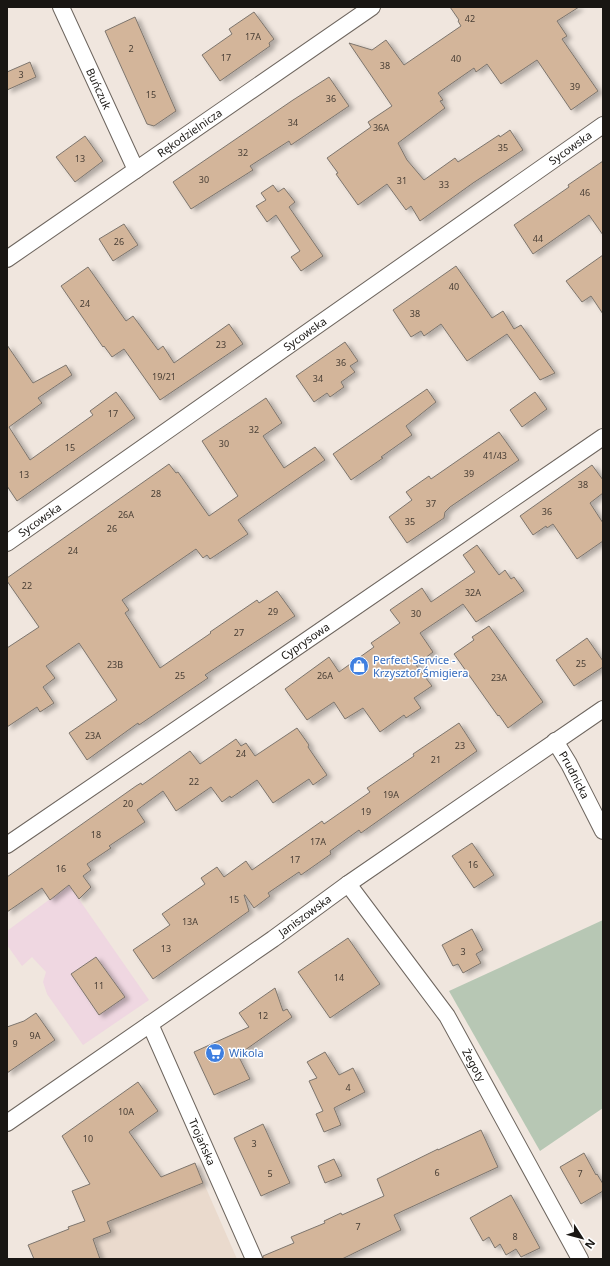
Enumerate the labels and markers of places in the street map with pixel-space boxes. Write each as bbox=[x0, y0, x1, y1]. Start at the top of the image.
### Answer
place label: Perfect Service - Krzysztof Śmigiera bbox=[373, 652, 468, 680]
shop icon: Perfect Service - Krzysztof Śmigiera bbox=[348, 655, 370, 677]
supermarket icon: Wikola bbox=[204, 1042, 226, 1064]
place label: Wikola bbox=[229, 1045, 264, 1060]

